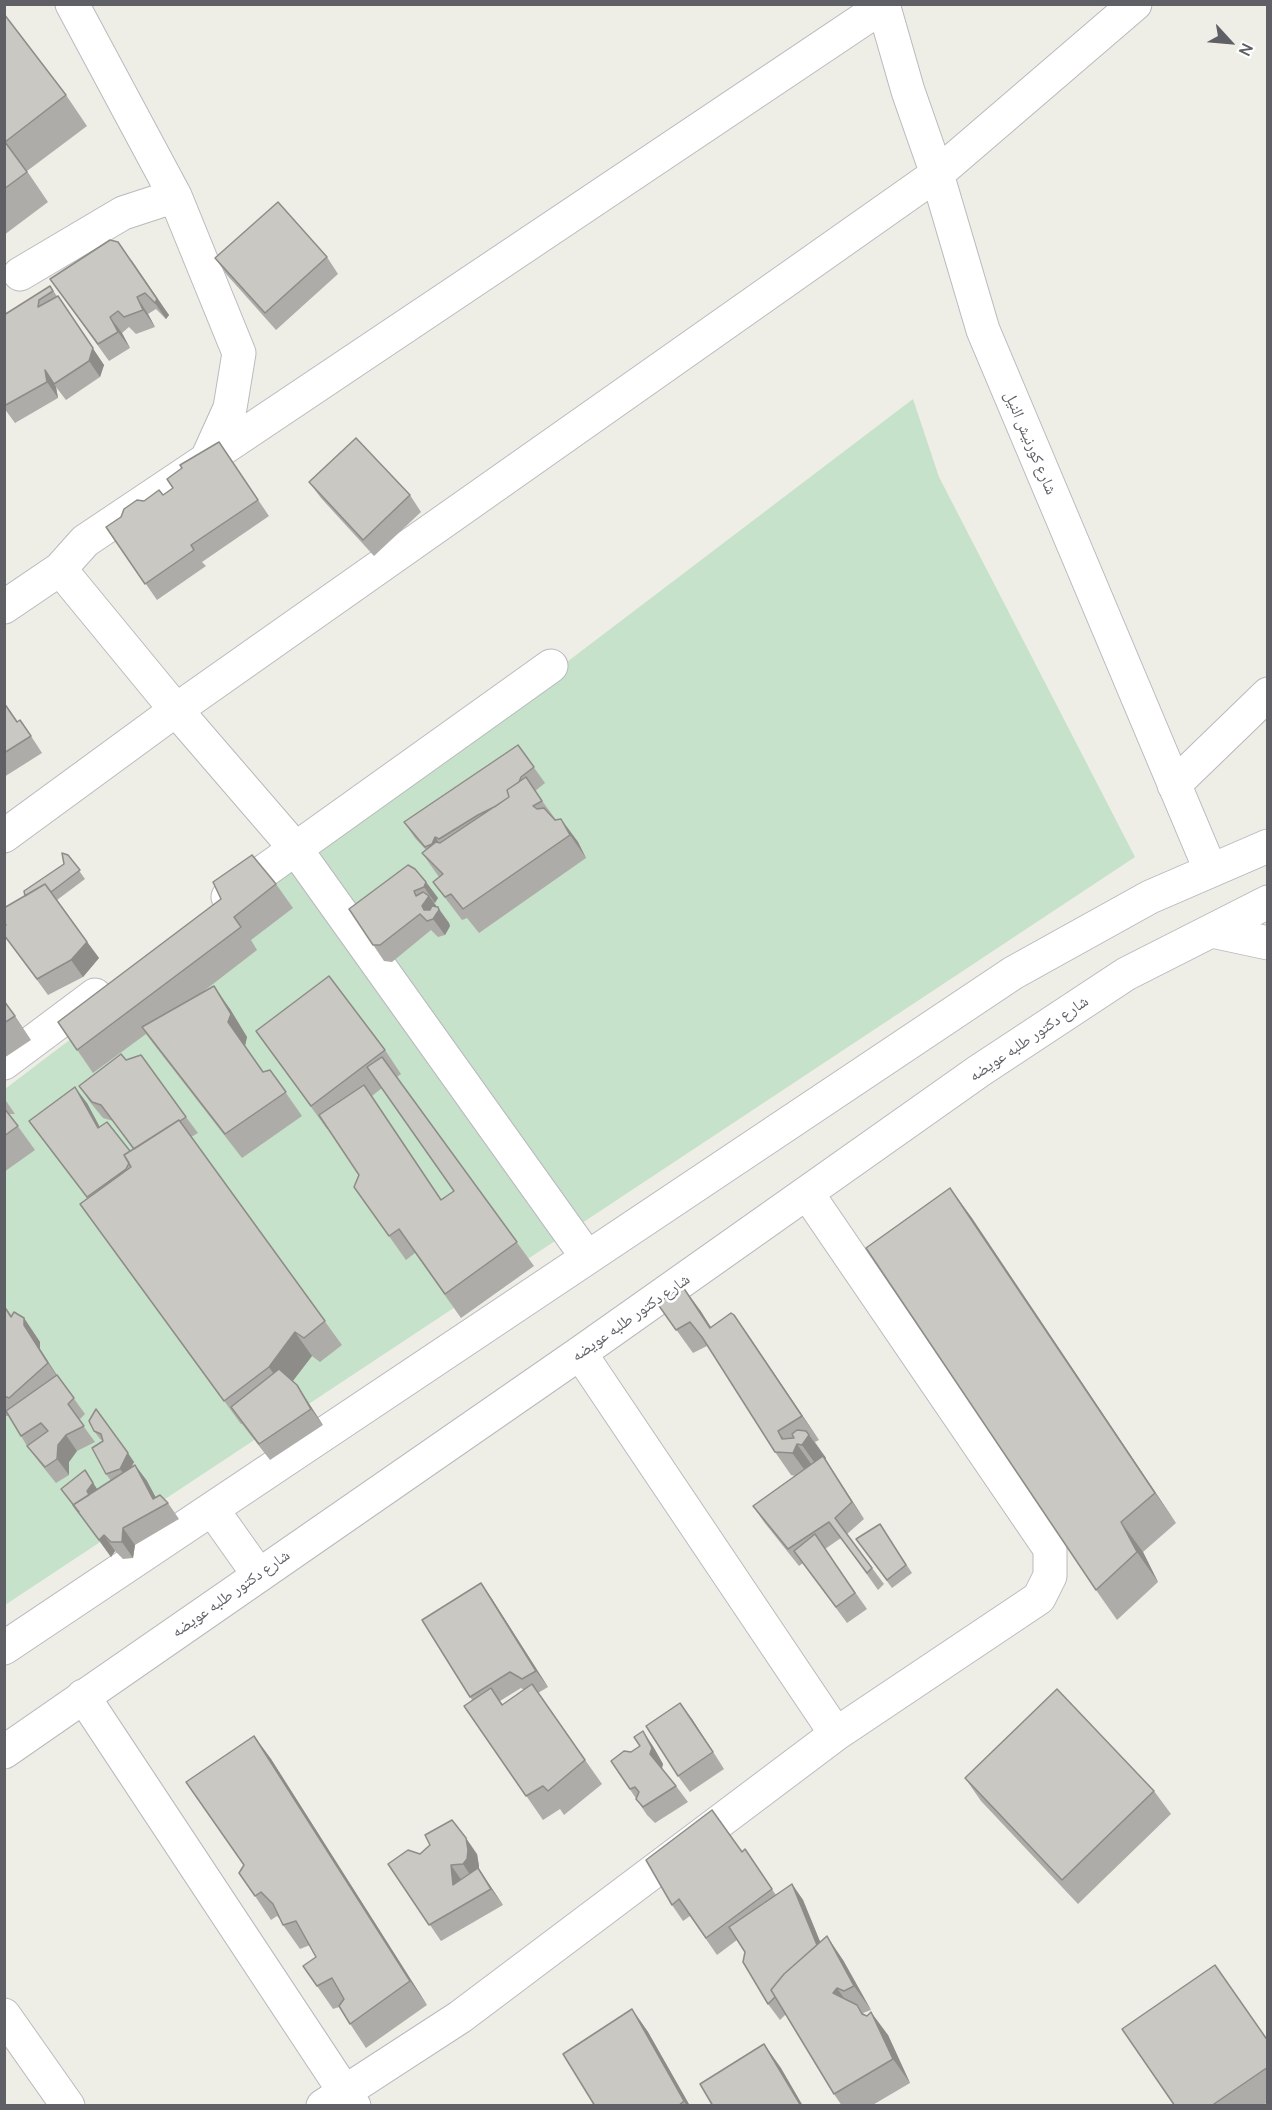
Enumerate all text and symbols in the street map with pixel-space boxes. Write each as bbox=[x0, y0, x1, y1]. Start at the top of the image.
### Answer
north arrow bbox=[1200, 12, 1260, 72]
text: N bbox=[1234, 40, 1259, 60]
street label: شارع كورنيش النيل bbox=[1000, 388, 1060, 498]
street label: شارع دكتور طلبه عويضه bbox=[966, 992, 1092, 1086]
street label: شارع دكتور طلبه عويضه bbox=[568, 1270, 694, 1366]
street label: شارع دكتور طلبه عويضه bbox=[168, 1546, 294, 1642]

